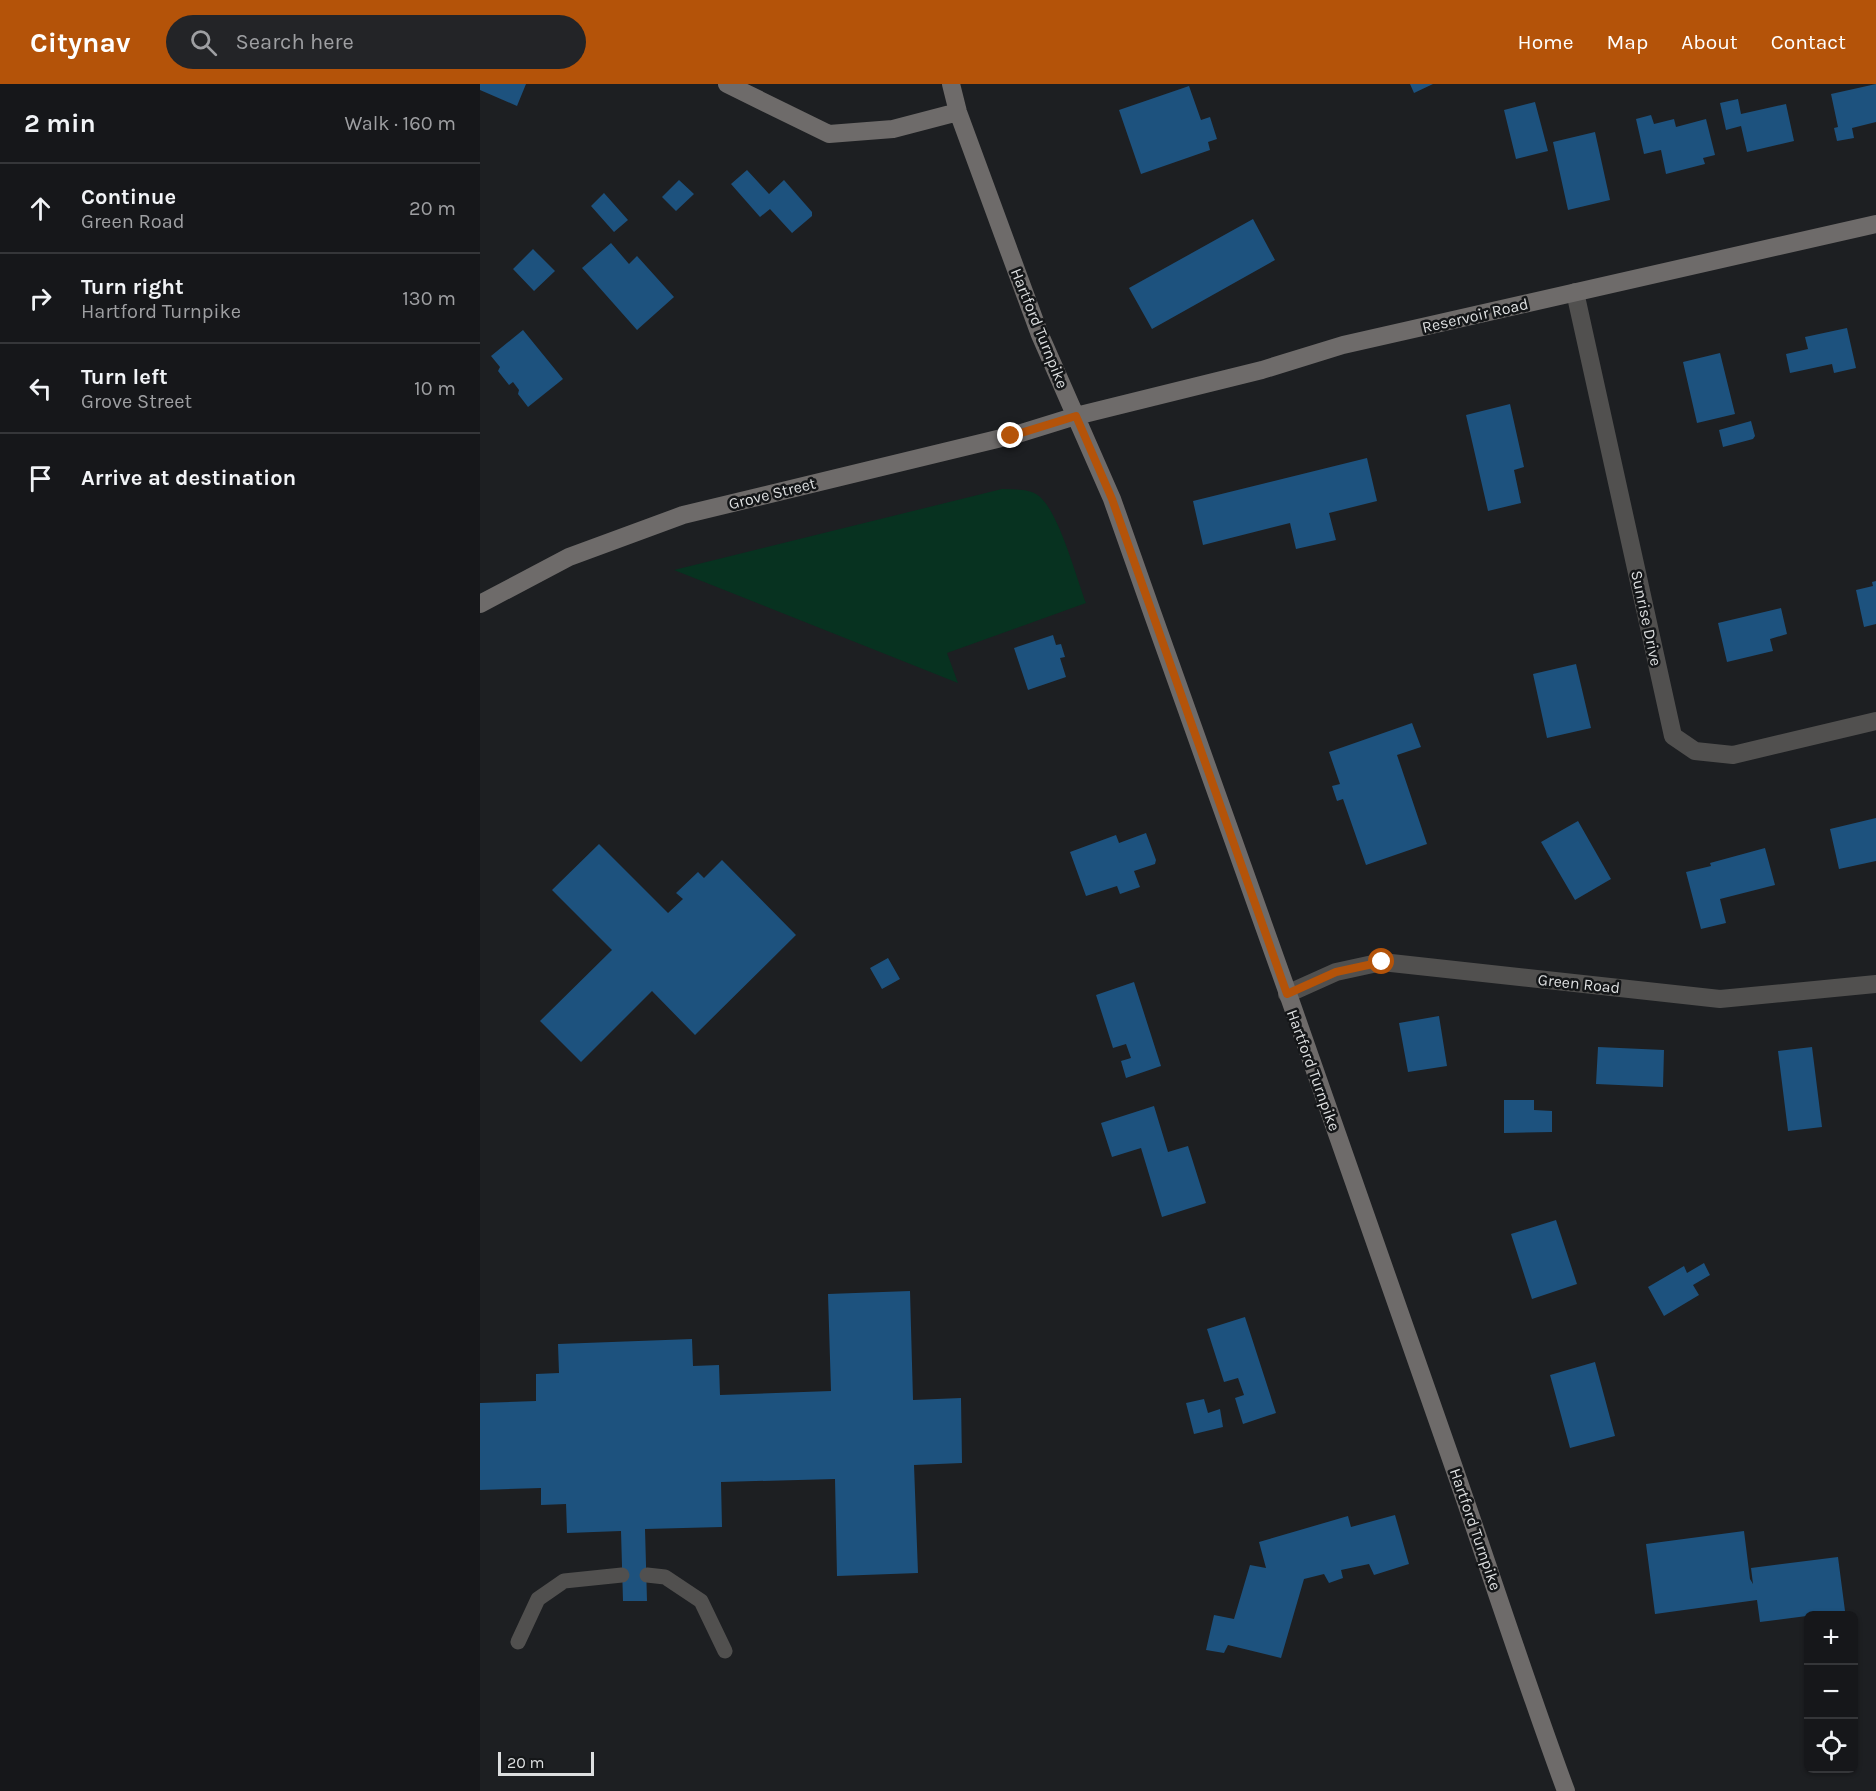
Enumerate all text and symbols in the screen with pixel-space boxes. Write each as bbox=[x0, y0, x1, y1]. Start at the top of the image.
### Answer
search box bbox=[166, 15, 586, 69]
text: Citynav bbox=[30, 26, 130, 59]
icon: search bbox=[187, 26, 220, 59]
text: Search here bbox=[235, 29, 354, 55]
text: Home bbox=[1518, 30, 1574, 54]
text: Map bbox=[1607, 30, 1648, 54]
text: About bbox=[1681, 30, 1738, 54]
text: Contact bbox=[1771, 30, 1846, 54]
text: 2 min bbox=[24, 108, 96, 139]
text: Walk · 160 m bbox=[344, 112, 456, 135]
text: Continue bbox=[81, 184, 176, 210]
icon: ahead bbox=[24, 192, 57, 225]
text: 20 m bbox=[409, 197, 456, 220]
text: Green Road bbox=[81, 210, 185, 233]
street label: Hartford Turnpike bbox=[1007, 265, 1072, 391]
text: Turn right bbox=[81, 274, 184, 300]
icon: right bbox=[24, 282, 57, 315]
text: 130 m bbox=[402, 287, 456, 310]
street label: Reservoir Road bbox=[1420, 294, 1530, 337]
text: Hartford Turnpike bbox=[81, 300, 241, 323]
text: Turn left bbox=[81, 364, 168, 390]
icon: left bbox=[24, 372, 57, 405]
text: 10 m bbox=[414, 377, 456, 400]
text: Grove Street bbox=[81, 390, 192, 413]
route end bbox=[997, 422, 1023, 448]
icon: arrive bbox=[24, 462, 57, 495]
text: Arrive at destination bbox=[81, 465, 296, 491]
street label: Grove Street bbox=[727, 474, 818, 513]
street label: Sunrise Drive bbox=[1627, 569, 1666, 668]
route start bbox=[1368, 948, 1394, 974]
street label: Green Road bbox=[1537, 970, 1621, 997]
street label: Hartford Turnpike bbox=[1283, 1007, 1344, 1134]
street label: Hartford Turnpike bbox=[1446, 1466, 1505, 1593]
map controls bbox=[1804, 1611, 1858, 1773]
button: + bbox=[1804, 1611, 1858, 1665]
button: − bbox=[1804, 1665, 1858, 1719]
button: locate bbox=[1804, 1719, 1858, 1773]
scale bar bbox=[498, 1749, 594, 1776]
text: 20 m bbox=[507, 1753, 545, 1772]

